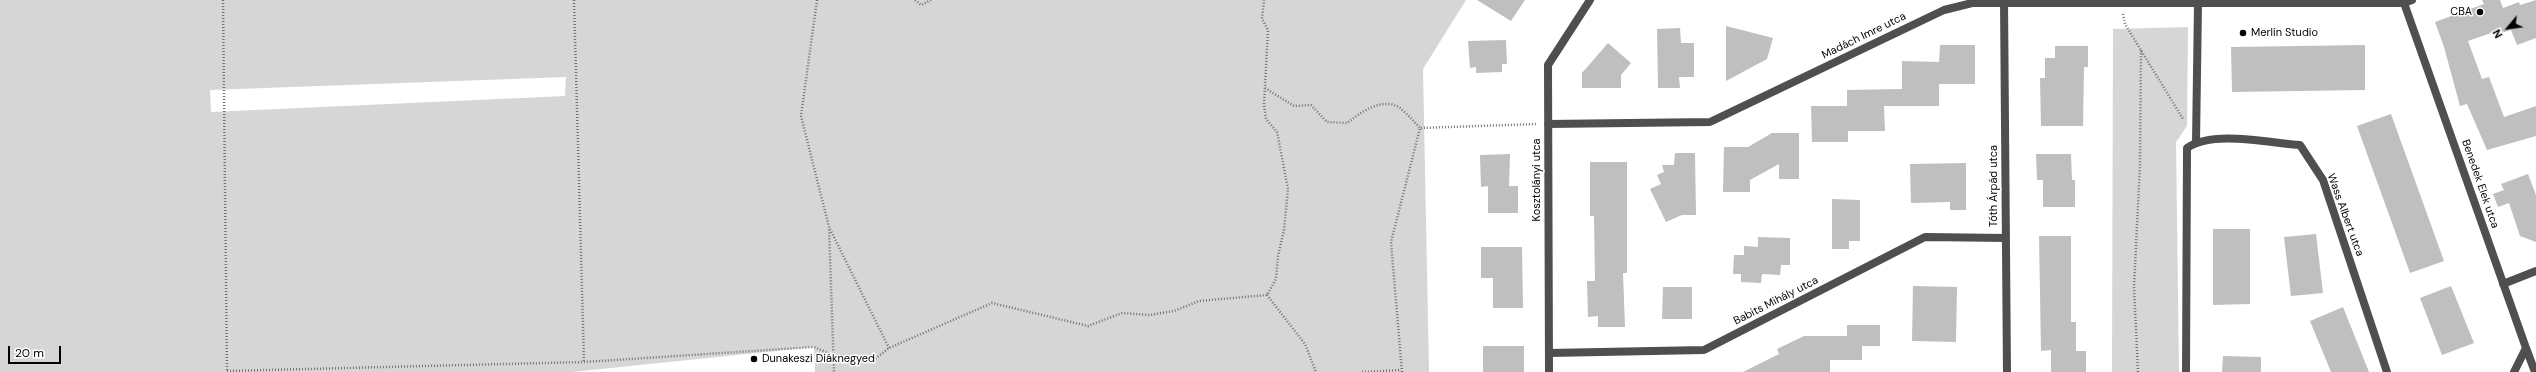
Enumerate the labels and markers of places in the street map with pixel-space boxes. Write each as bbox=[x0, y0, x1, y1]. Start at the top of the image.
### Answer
place label: CBA bbox=[2450, 5, 2472, 19]
marker: CBA bbox=[2475, 7, 2485, 17]
place label: Merlin Studio bbox=[2251, 26, 2318, 40]
marker: Merlin Studio bbox=[2238, 28, 2248, 38]
place label: Dunakeszi Diáknegyed bbox=[762, 352, 875, 366]
marker: Dunakeszi Diáknegyed bbox=[749, 354, 759, 364]

